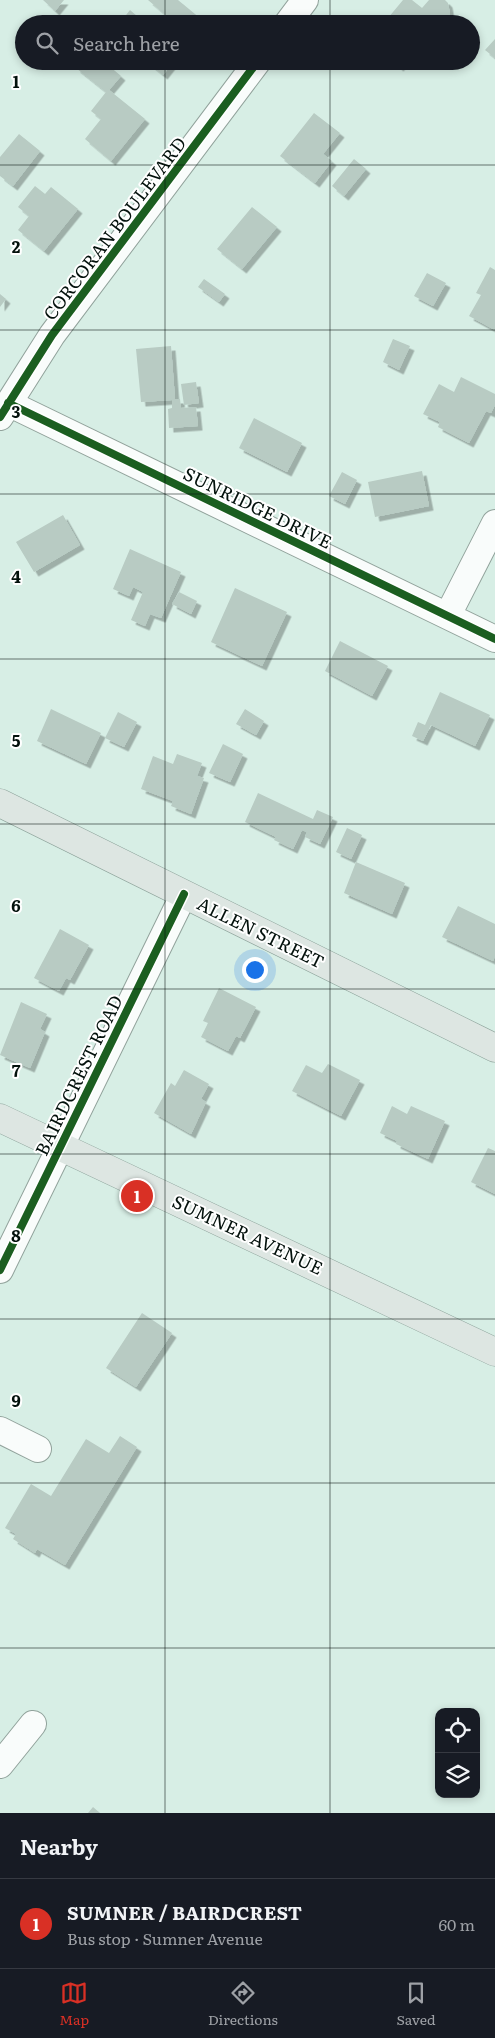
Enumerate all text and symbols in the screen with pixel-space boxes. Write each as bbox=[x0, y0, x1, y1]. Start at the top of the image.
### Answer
search box bbox=[15, 15, 480, 70]
icon: search bbox=[33, 29, 61, 57]
text: Search here bbox=[73, 29, 180, 57]
text: 1 bbox=[13, 69, 20, 93]
street label: CORCORAN BOULEVARD bbox=[36, 131, 192, 325]
text: 2 bbox=[12, 234, 21, 258]
text: 3 bbox=[12, 399, 21, 423]
street label: SUNRIDGE DRIVE bbox=[179, 459, 337, 555]
text: 4 bbox=[11, 564, 21, 588]
text: 5 bbox=[12, 728, 21, 752]
street label: ALLEN STREET bbox=[193, 889, 329, 975]
text: 6 bbox=[11, 893, 21, 917]
your location bbox=[242, 957, 268, 983]
street label: BAIRDCREST ROAD bbox=[27, 990, 129, 1160]
text: 7 bbox=[12, 1058, 21, 1082]
pin: 1 bbox=[121, 1177, 153, 1215]
street label: SUMNER AVENUE bbox=[168, 1187, 328, 1281]
text: 8 bbox=[11, 1223, 21, 1247]
text: 9 bbox=[11, 1388, 21, 1412]
map controls bbox=[435, 1708, 480, 1798]
button: locate bbox=[435, 1708, 480, 1753]
button: layers bbox=[435, 1753, 480, 1798]
text: Nearby bbox=[20, 1830, 98, 1861]
text: SUMNER / BAIRDCREST bbox=[67, 1898, 302, 1926]
text: 1 bbox=[33, 1912, 39, 1936]
text: 60 m bbox=[438, 1912, 475, 1936]
text: Bus stop · Sumner Avenue bbox=[67, 1926, 263, 1950]
tab: Map bbox=[59, 1979, 89, 2029]
tab: Directions bbox=[208, 1979, 278, 2029]
tab: Saved bbox=[397, 1979, 436, 2029]

